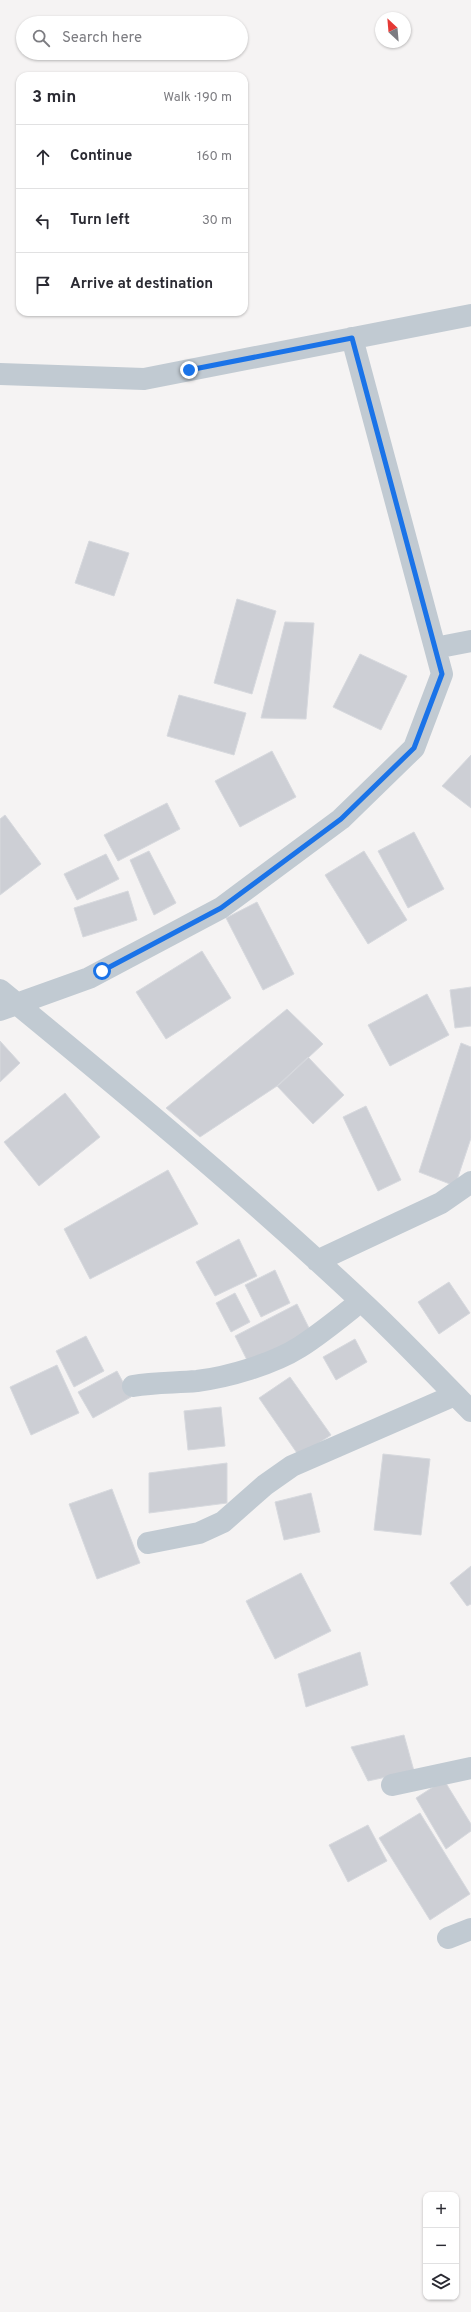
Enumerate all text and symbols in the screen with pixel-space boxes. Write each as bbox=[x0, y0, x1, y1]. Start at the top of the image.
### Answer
north arrow bbox=[375, 12, 411, 48]
search box bbox=[16, 16, 248, 60]
icon: search bbox=[30, 27, 52, 49]
text: Search here bbox=[62, 29, 142, 48]
text: 3 min bbox=[32, 87, 76, 109]
text: Walk · 190 m bbox=[163, 90, 232, 106]
icon: ahead bbox=[32, 146, 54, 168]
text: Continue bbox=[70, 147, 132, 166]
text: 160 m bbox=[197, 149, 232, 165]
icon: left bbox=[32, 210, 54, 232]
text: Turn left bbox=[70, 211, 130, 230]
text: 30 m bbox=[202, 213, 232, 229]
icon: arrive bbox=[32, 274, 54, 296]
text: Arrive at destination bbox=[70, 275, 213, 294]
route end bbox=[180, 361, 198, 379]
route start bbox=[93, 962, 111, 980]
map controls bbox=[423, 2192, 459, 2300]
button: + bbox=[423, 2192, 459, 2228]
button: − bbox=[423, 2228, 459, 2264]
button: layers bbox=[423, 2264, 459, 2300]

